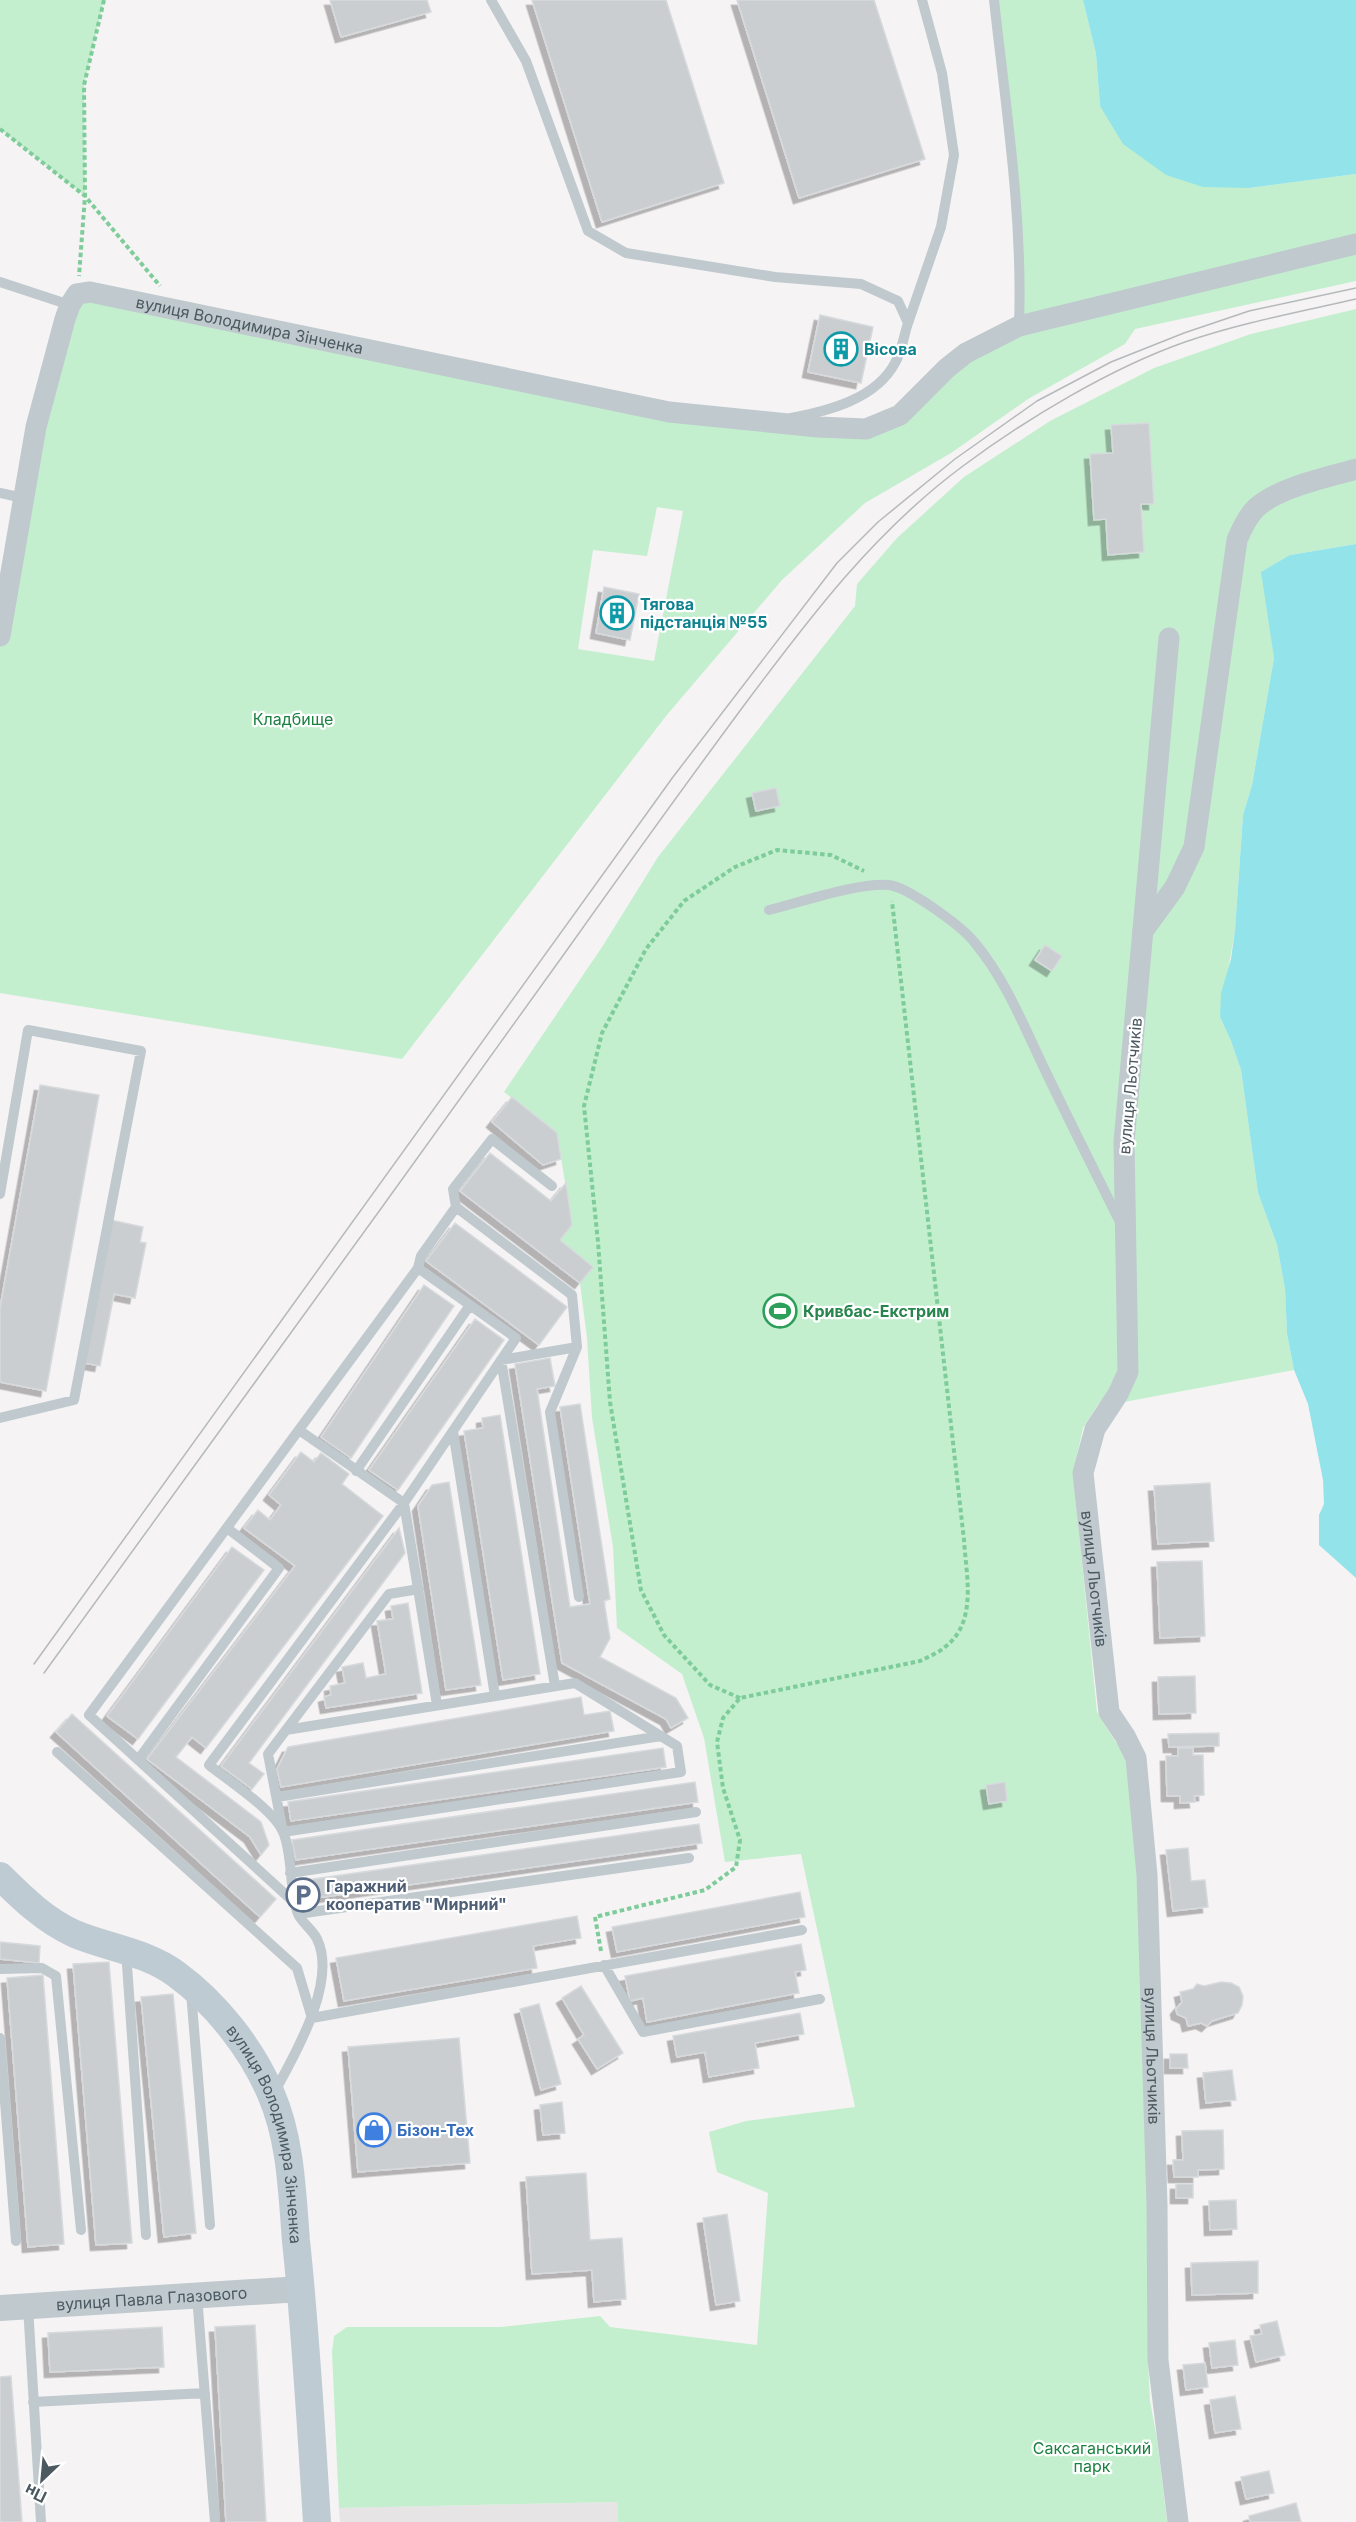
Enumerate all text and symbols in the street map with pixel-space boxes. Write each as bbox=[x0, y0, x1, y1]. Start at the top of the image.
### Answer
street label: вулиця Володимира Зінченка bbox=[134, 292, 365, 358]
building icon: Вісова bbox=[823, 331, 859, 367]
place label: Вісова bbox=[864, 339, 917, 359]
place label: Тягова підстанція №55 bbox=[640, 594, 767, 632]
building icon: Тягова підстанція №55 bbox=[599, 595, 635, 631]
park label: Кладбище bbox=[253, 709, 333, 729]
street label: вулиця Льотчиків bbox=[1114, 1017, 1146, 1155]
sports icon: Кривбас-Екстрим bbox=[762, 1293, 798, 1329]
place label: Кривбас-Екстрим bbox=[803, 1301, 949, 1321]
street label: вулиця Льотчиків bbox=[1077, 1509, 1112, 1648]
place label: Гаражний кооператив "Мирний" bbox=[326, 1876, 507, 1914]
parking icon: Гаражний кооператив "Мирний" bbox=[285, 1877, 321, 1913]
street label: вулиця Льотчиків bbox=[1140, 1987, 1165, 2125]
street label: вулиця Володимира Зінченка bbox=[222, 2021, 306, 2245]
shop icon: Бізон-Тех bbox=[356, 2112, 392, 2148]
place label: Бізон-Тех bbox=[397, 2120, 474, 2140]
street label: вулиця Павла Глазового bbox=[56, 2282, 248, 2314]
park label: Саксаганський парк bbox=[1033, 2438, 1151, 2476]
north arrow bbox=[12, 2450, 72, 2510]
text: Пн bbox=[21, 2480, 50, 2507]

